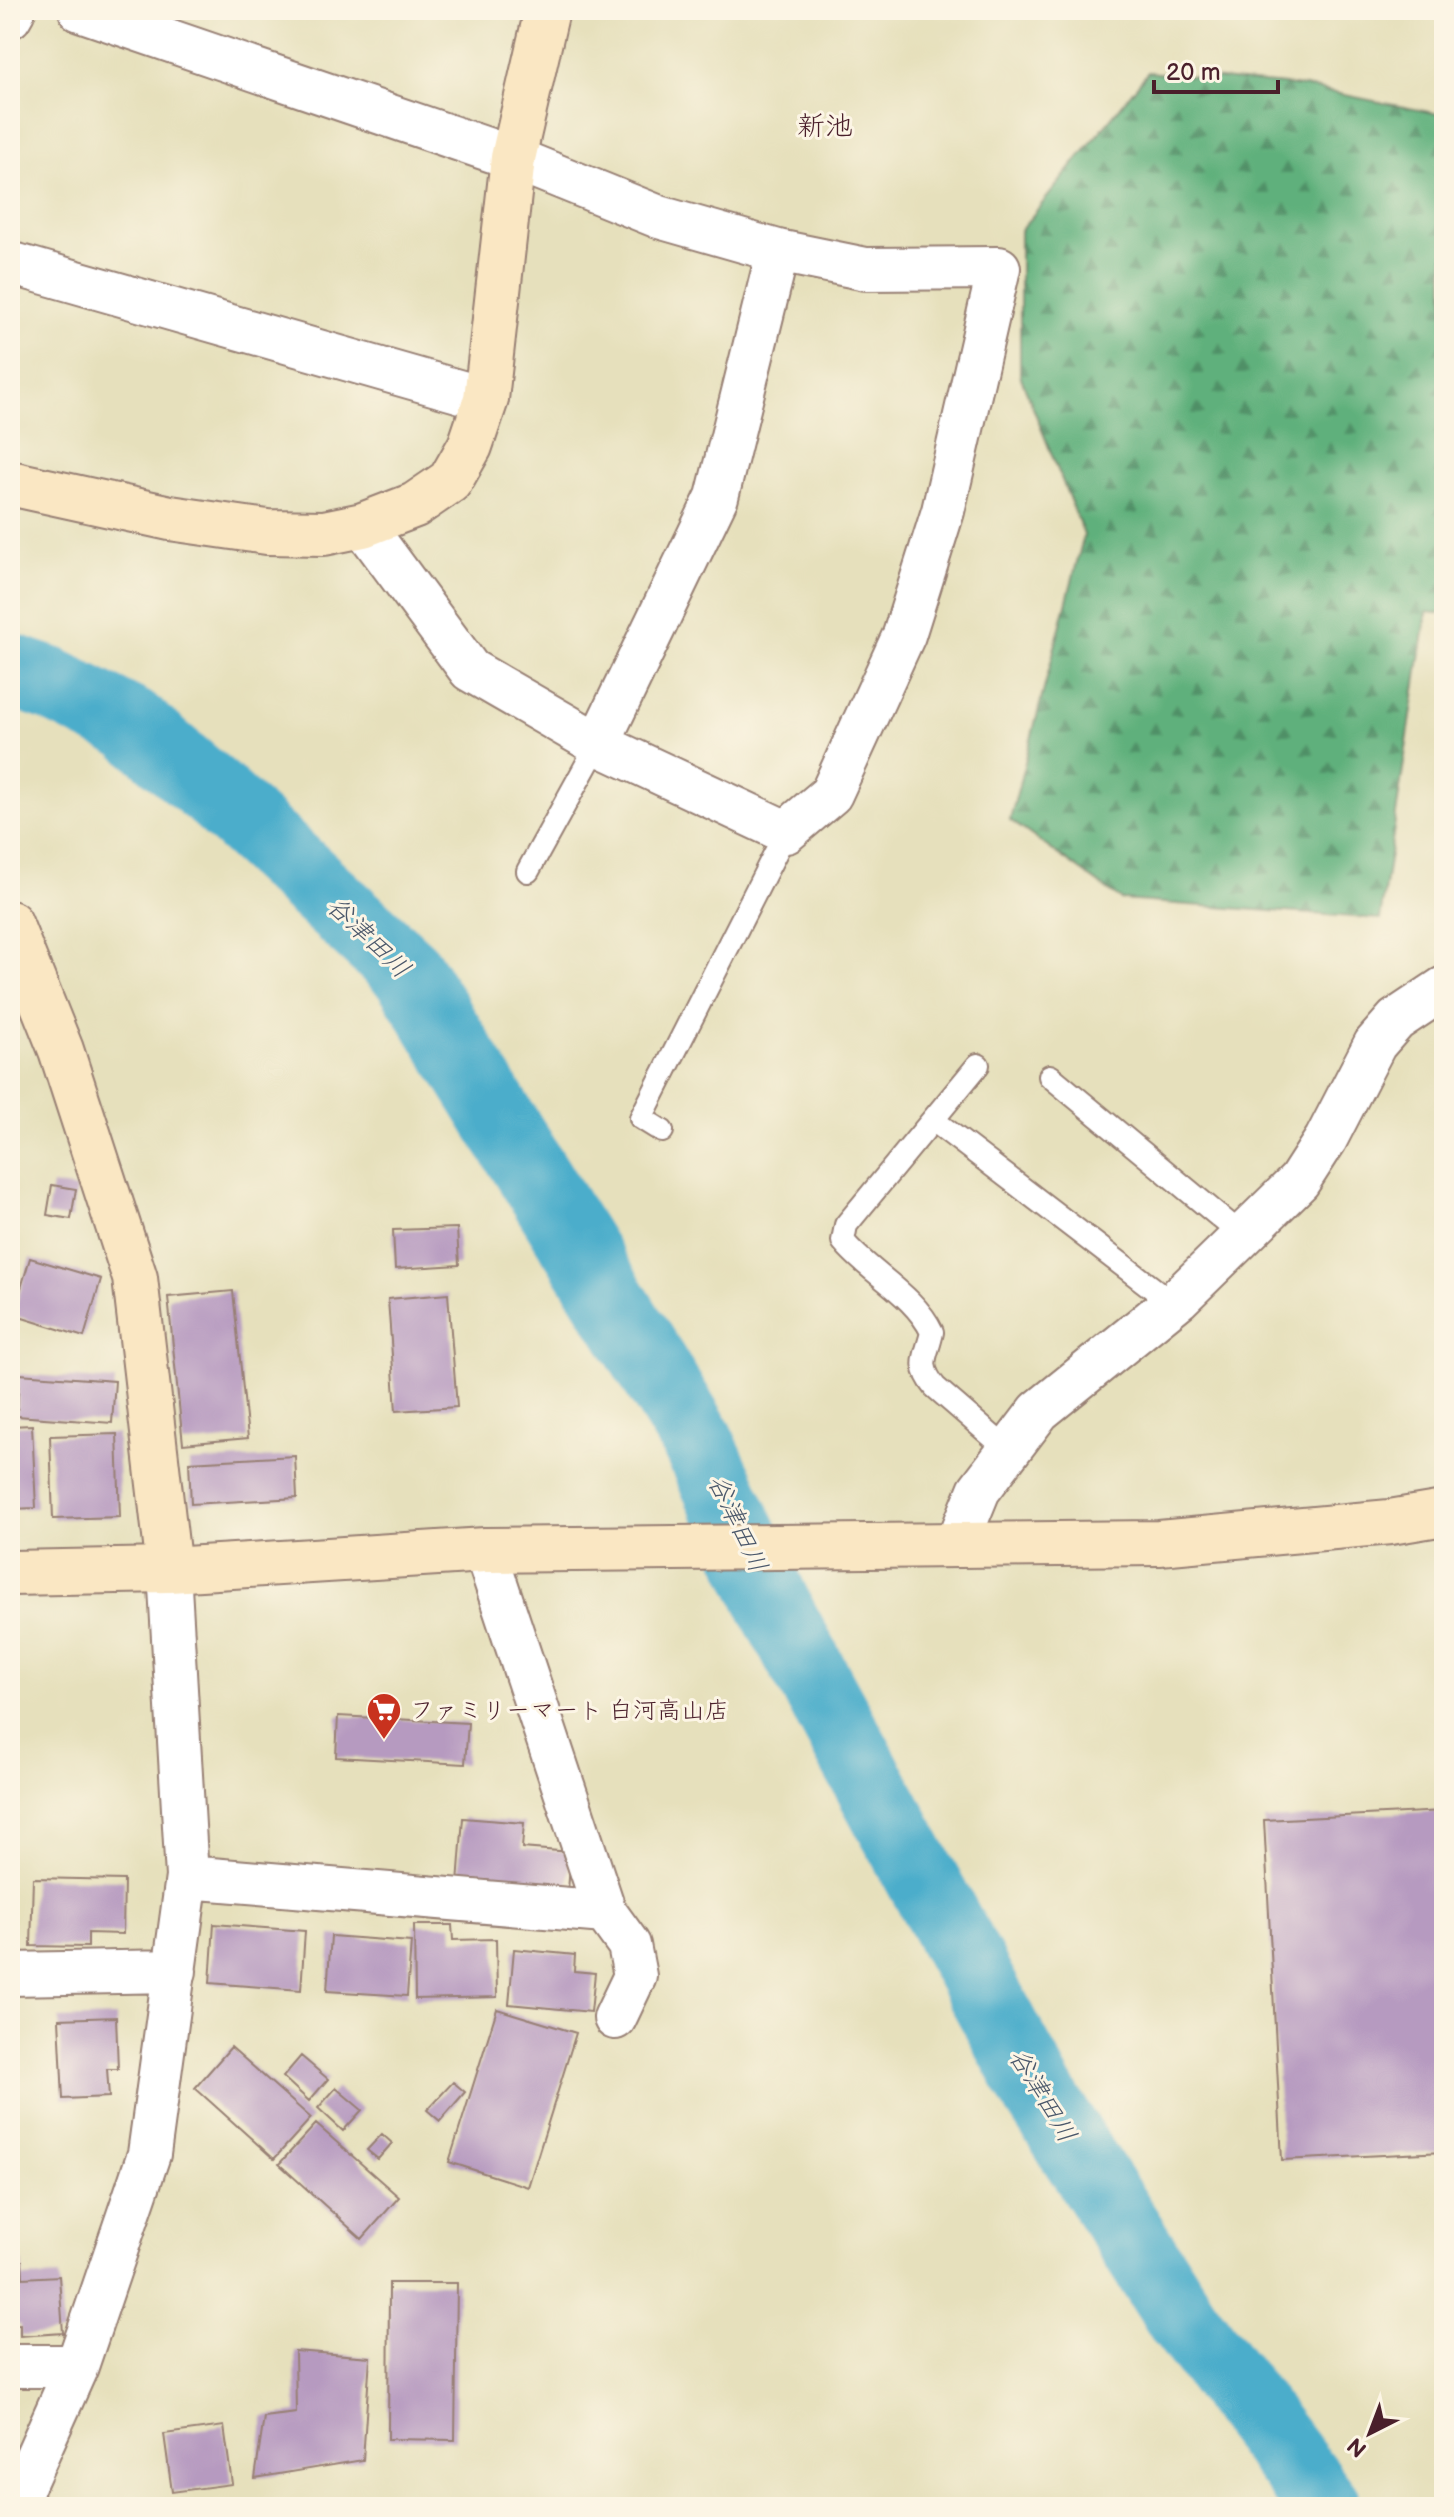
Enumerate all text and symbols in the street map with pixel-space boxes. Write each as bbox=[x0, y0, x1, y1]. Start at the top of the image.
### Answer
scale bar bbox=[1154, 44, 1278, 94]
text: 20 m bbox=[1166, 58, 1221, 87]
district label: 新池 bbox=[797, 110, 853, 143]
water label: 谷津田川 bbox=[320, 891, 416, 985]
water label: 谷津田川 bbox=[701, 1470, 773, 1578]
supermarket icon: ファミリーマート 白河高山店 bbox=[365, 1691, 403, 1741]
place label: ファミリーマート 白河高山店 bbox=[410, 1696, 729, 1725]
water label: 谷津田川 bbox=[1002, 2043, 1082, 2149]
north arrow bbox=[1330, 2393, 1410, 2473]
text: N bbox=[1342, 2431, 1373, 2462]

